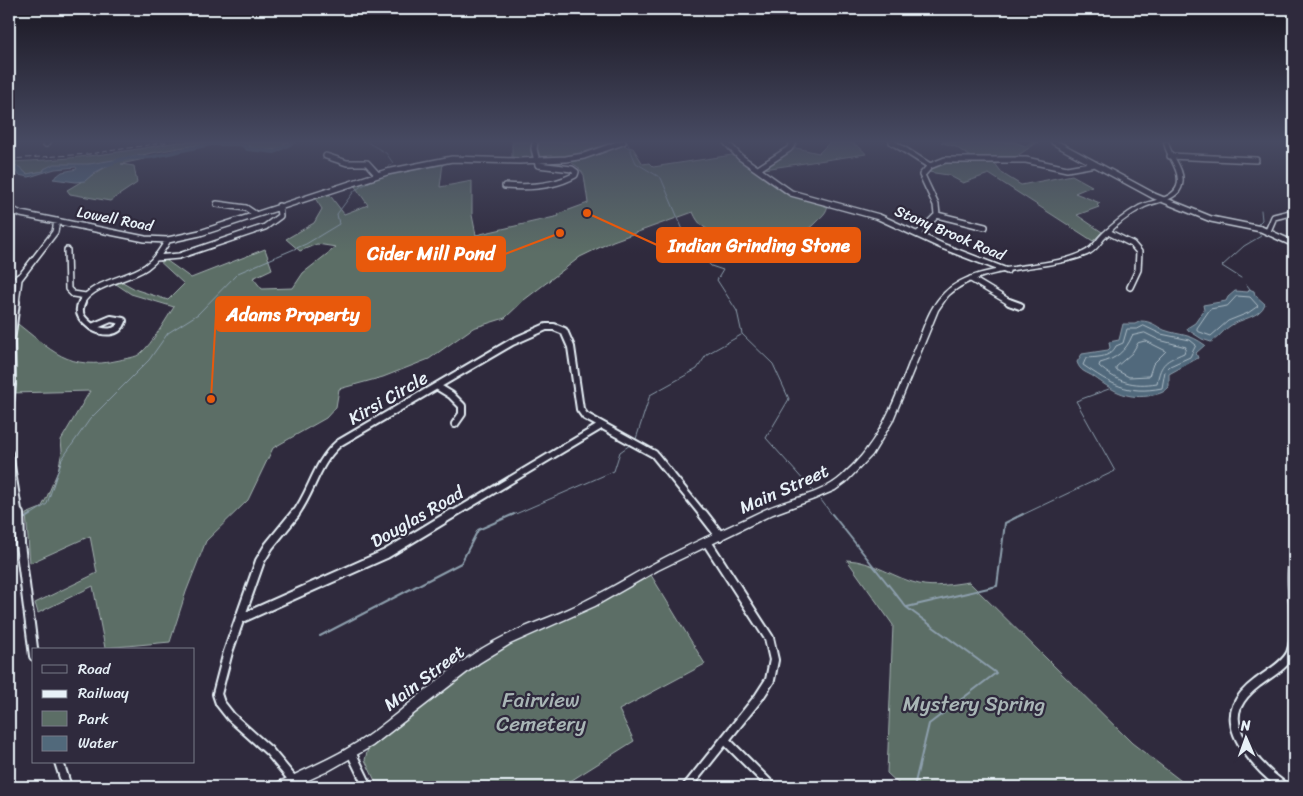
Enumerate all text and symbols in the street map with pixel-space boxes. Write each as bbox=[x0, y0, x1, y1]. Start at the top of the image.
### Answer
street label: Stony Brook Road bbox=[891, 198, 1010, 268]
street label: Lowell Road bbox=[75, 199, 156, 239]
callout: Indian Grinding Stone bbox=[657, 228, 860, 262]
text: Indian Grinding Stone bbox=[667, 229, 851, 262]
callout: Cider Mill Pond bbox=[357, 237, 505, 271]
text: Cider Mill Pond bbox=[366, 237, 497, 270]
callout: Adams Property bbox=[216, 297, 370, 331]
text: Adams Property bbox=[225, 298, 361, 331]
street label: Kirsi Circle bbox=[342, 362, 434, 434]
street label: Main Street bbox=[734, 455, 834, 523]
street label: Douglas Road bbox=[364, 477, 471, 557]
street label: Main Street bbox=[376, 636, 472, 719]
legend bbox=[32, 648, 195, 764]
text: Road bbox=[78, 656, 111, 682]
text: Railway bbox=[78, 680, 129, 706]
park label: Fairview Cemetery bbox=[496, 681, 586, 743]
park label: Mystery Spring bbox=[903, 685, 1045, 723]
text: Park bbox=[78, 706, 109, 732]
text: N bbox=[1239, 713, 1251, 738]
north arrow bbox=[1220, 714, 1270, 764]
text: Water bbox=[78, 730, 118, 756]

